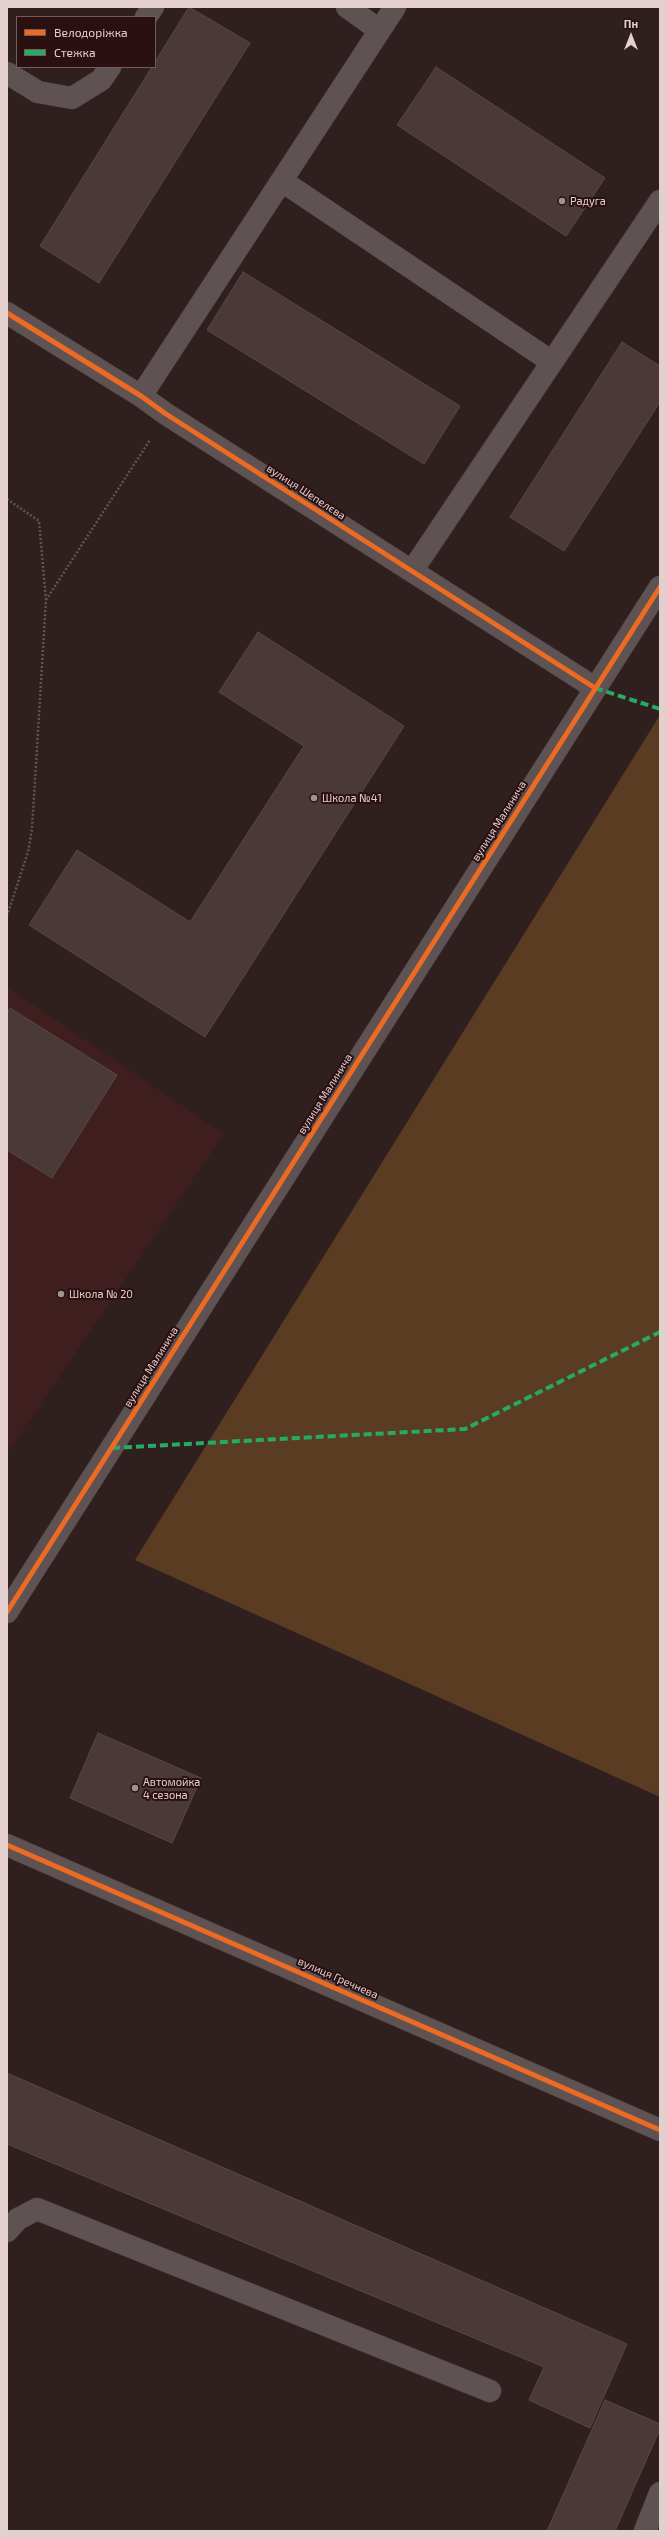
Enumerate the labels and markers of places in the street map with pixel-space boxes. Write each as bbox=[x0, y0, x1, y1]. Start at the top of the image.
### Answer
place label: Радуга bbox=[570, 194, 606, 208]
marker: Радуга bbox=[557, 196, 567, 206]
place label: Школа №41 bbox=[322, 791, 382, 805]
marker: Школа №41 bbox=[309, 793, 319, 803]
place label: Школа № 20 bbox=[69, 1287, 133, 1301]
marker: Школа № 20 bbox=[56, 1289, 66, 1299]
place label: Автомойка 4 сезона bbox=[143, 1775, 200, 1801]
marker: Автомойка 4 сезона bbox=[130, 1783, 140, 1793]

